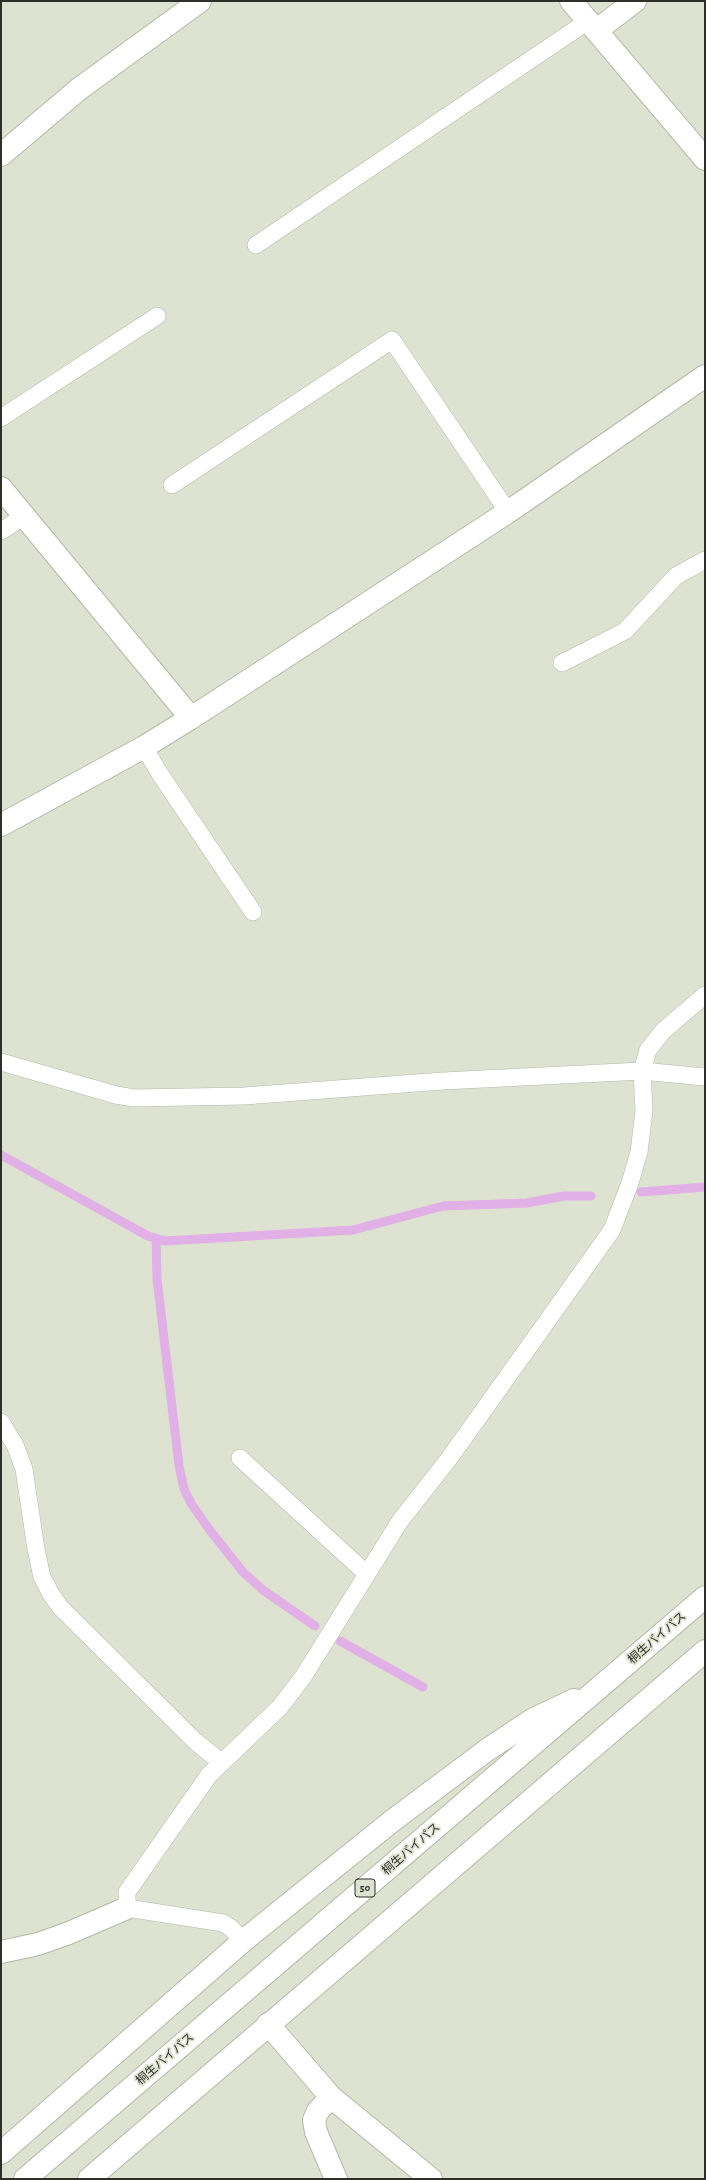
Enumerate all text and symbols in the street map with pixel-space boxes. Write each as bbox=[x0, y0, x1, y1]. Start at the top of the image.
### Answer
street label: 桐生バイパス bbox=[625, 1609, 689, 1667]
street label: 桐生バイパス bbox=[379, 1820, 443, 1878]
road number: 50 bbox=[355, 1879, 375, 1897]
street label: 桐生バイパス bbox=[133, 2030, 197, 2088]

